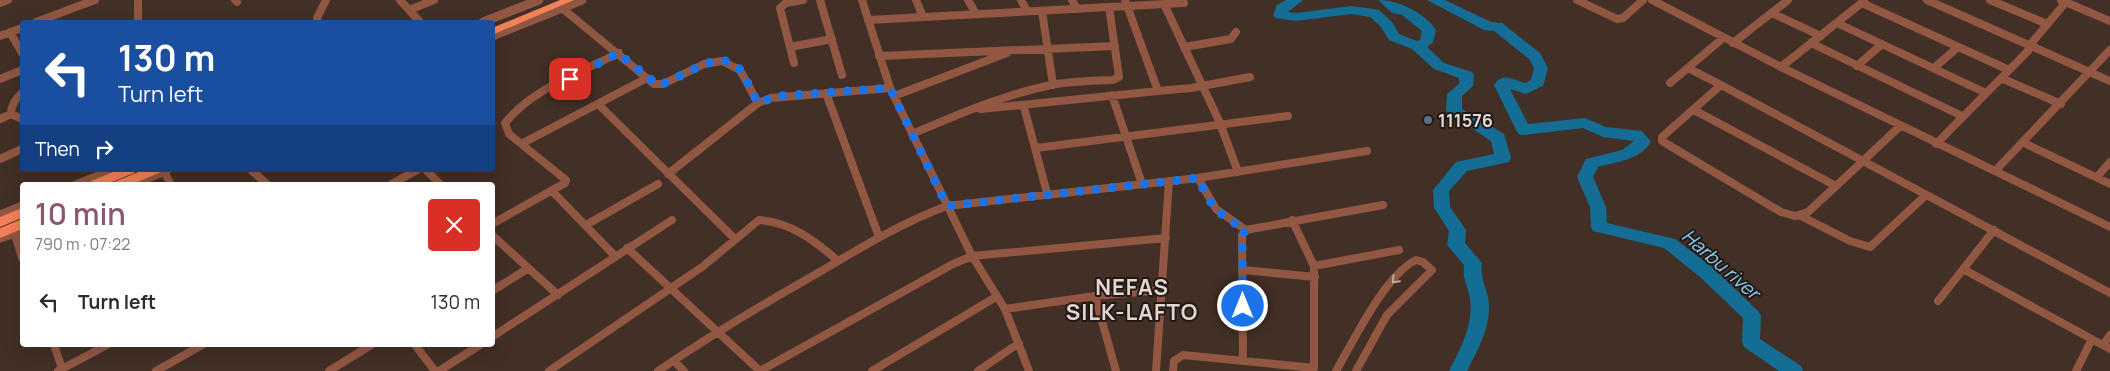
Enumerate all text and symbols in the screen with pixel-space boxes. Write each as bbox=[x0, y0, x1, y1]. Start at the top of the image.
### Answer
text: 130 m bbox=[118, 34, 215, 82]
icon: left bbox=[35, 40, 100, 105]
pin bbox=[549, 58, 591, 100]
icon: arrive bbox=[556, 65, 584, 93]
text: Turn left bbox=[118, 79, 203, 109]
place label: 111576 bbox=[1438, 108, 1493, 132]
marker: 111576 bbox=[1422, 114, 1434, 126]
icon: right bbox=[90, 135, 118, 163]
text: Then bbox=[35, 136, 80, 162]
text: 10 min bbox=[35, 193, 126, 234]
button: close bbox=[428, 199, 480, 251]
water label: Harbu river bbox=[1677, 223, 1767, 306]
text: 790 m · 07:22 bbox=[35, 233, 130, 255]
district label: NEFAS SILK-LAFTO bbox=[1066, 272, 1198, 327]
one-way arrow bbox=[1392, 274, 1401, 283]
position arrow bbox=[1216, 279, 1268, 331]
icon: left bbox=[35, 288, 63, 316]
text: Turn left bbox=[78, 289, 156, 315]
text: 130 m bbox=[431, 289, 480, 315]

